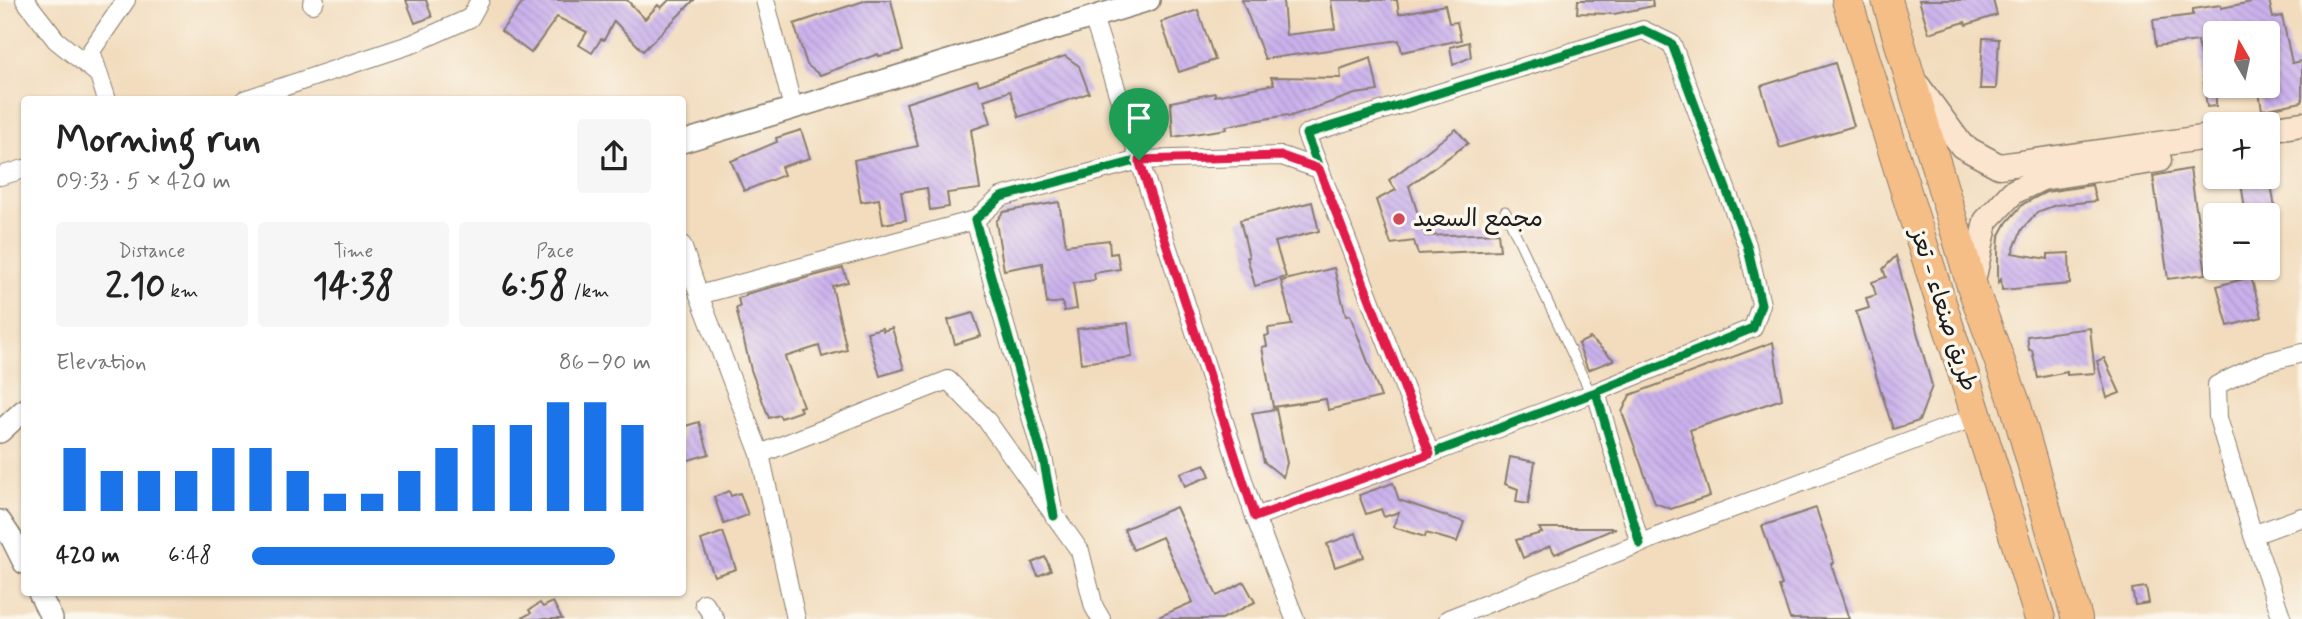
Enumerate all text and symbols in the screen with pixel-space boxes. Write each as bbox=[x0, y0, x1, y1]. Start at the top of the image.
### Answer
north arrow bbox=[2203, 21, 2280, 98]
map controls bbox=[2203, 21, 2280, 280]
pin bbox=[1109, 88, 1169, 160]
icon: arrive bbox=[1120, 99, 1158, 137]
button: + bbox=[2203, 112, 2280, 189]
text: Morning run bbox=[56, 116, 261, 165]
button: share bbox=[577, 119, 651, 193]
text: 09:33 · 5 × 420 m bbox=[56, 167, 231, 197]
button: − bbox=[2203, 203, 2280, 280]
place label: مجمع السعيد bbox=[1413, 204, 1543, 235]
marker: مجمع السعيد bbox=[1391, 211, 1407, 227]
street label: طريق صنعاء - تعز bbox=[1901, 223, 1984, 396]
text: Distance bbox=[118, 239, 185, 264]
text: Time bbox=[334, 239, 373, 264]
text: Pace bbox=[536, 239, 574, 264]
text: 2.10 bbox=[105, 264, 165, 310]
text: 14:38 bbox=[313, 264, 394, 310]
text: 6:58 bbox=[501, 264, 568, 310]
text: km bbox=[165, 279, 198, 304]
text: /km bbox=[568, 279, 609, 304]
text: Elevation bbox=[56, 348, 147, 378]
text: 86–90 m bbox=[559, 348, 651, 378]
text: 420 m bbox=[56, 541, 120, 571]
text: 6:48 bbox=[168, 541, 212, 571]

